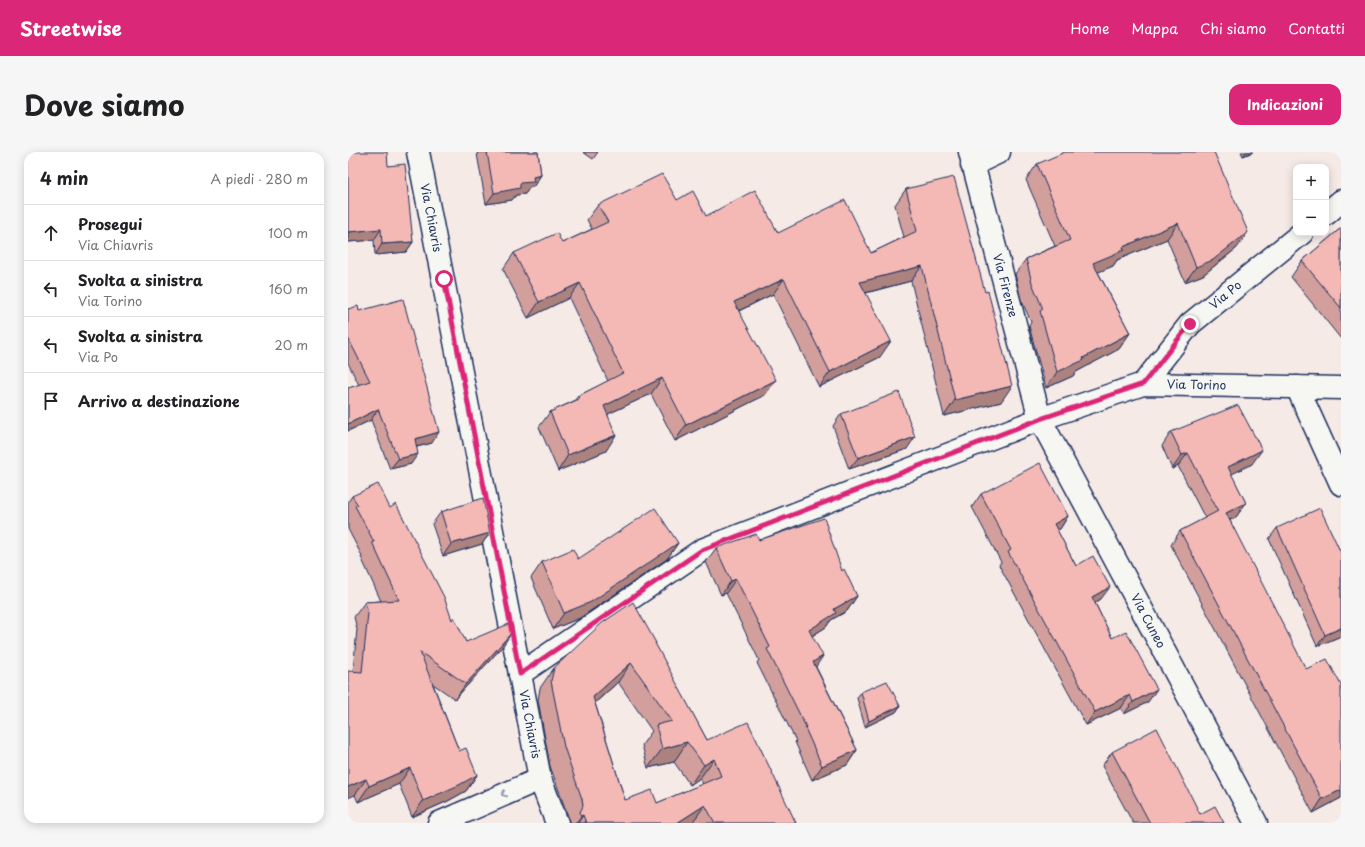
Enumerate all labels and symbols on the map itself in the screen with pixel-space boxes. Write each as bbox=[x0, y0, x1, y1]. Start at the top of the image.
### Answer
street label: Via Chiavris bbox=[416, 182, 447, 254]
street label: Via Firenze bbox=[989, 251, 1023, 319]
route start bbox=[435, 270, 453, 288]
street label: Via Po bbox=[1205, 276, 1245, 313]
route end bbox=[1181, 315, 1199, 333]
street label: Via Torino bbox=[1167, 374, 1227, 394]
street label: Via Cuneo bbox=[1127, 590, 1171, 651]
street label: Via Chiavris bbox=[515, 688, 546, 760]
one-way arrow bbox=[501, 789, 509, 797]

